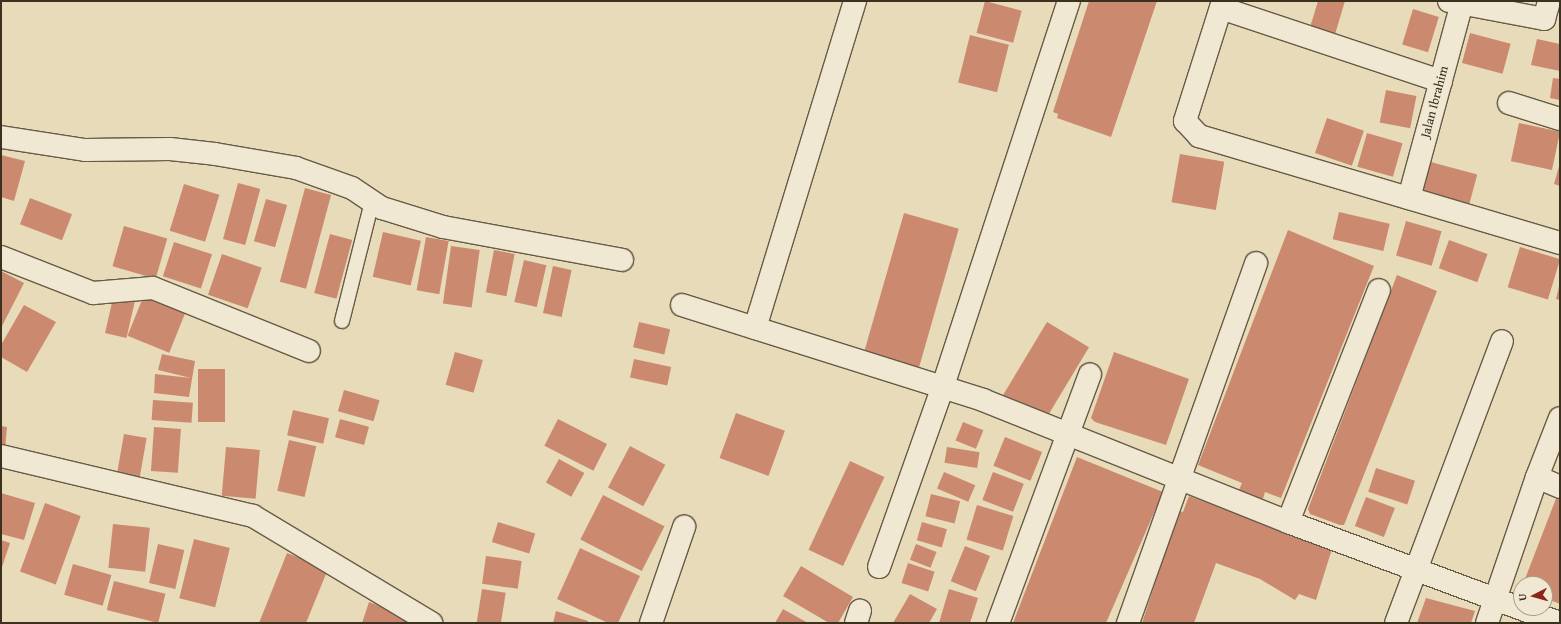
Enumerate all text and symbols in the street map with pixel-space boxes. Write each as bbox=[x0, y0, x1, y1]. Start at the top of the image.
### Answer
street label: Jalan Ibrahim bbox=[1418, 64, 1452, 140]
north arrow bbox=[1513, 576, 1553, 616]
text: U bbox=[1514, 593, 1530, 602]

